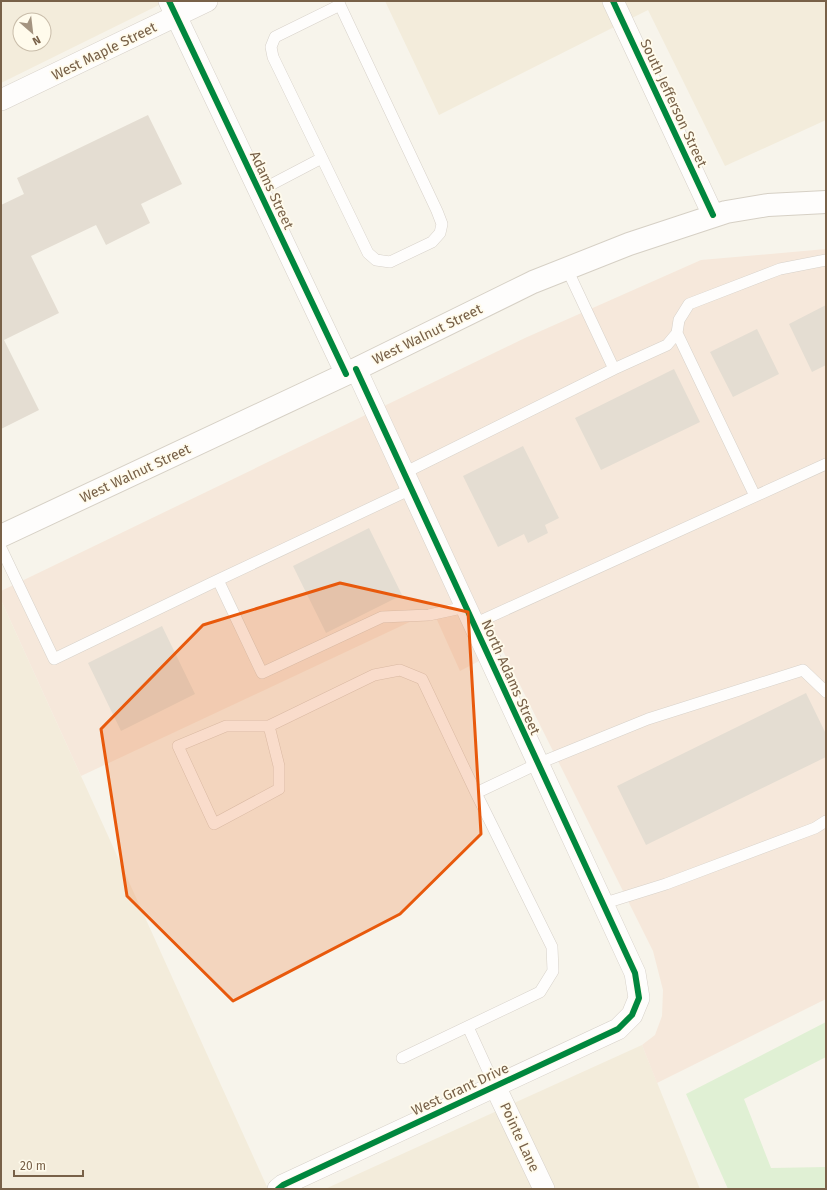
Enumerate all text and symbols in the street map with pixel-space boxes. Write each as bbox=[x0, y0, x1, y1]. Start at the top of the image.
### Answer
north arrow bbox=[12, 12, 52, 52]
street label: West Maple Street bbox=[49, 18, 160, 84]
text: N bbox=[30, 33, 43, 48]
street label: South Jefferson Street bbox=[636, 36, 711, 171]
street label: Adams Street bbox=[246, 148, 297, 233]
street label: West Walnut Street bbox=[369, 300, 486, 368]
street label: West Walnut Street bbox=[77, 440, 194, 507]
street label: North Adams Street bbox=[477, 617, 544, 738]
street label: West Grant Drive bbox=[409, 1059, 512, 1119]
street label: Pointe Lane bbox=[496, 1100, 543, 1175]
scale bar bbox=[14, 1152, 83, 1178]
text: 20 m bbox=[20, 1159, 46, 1173]

